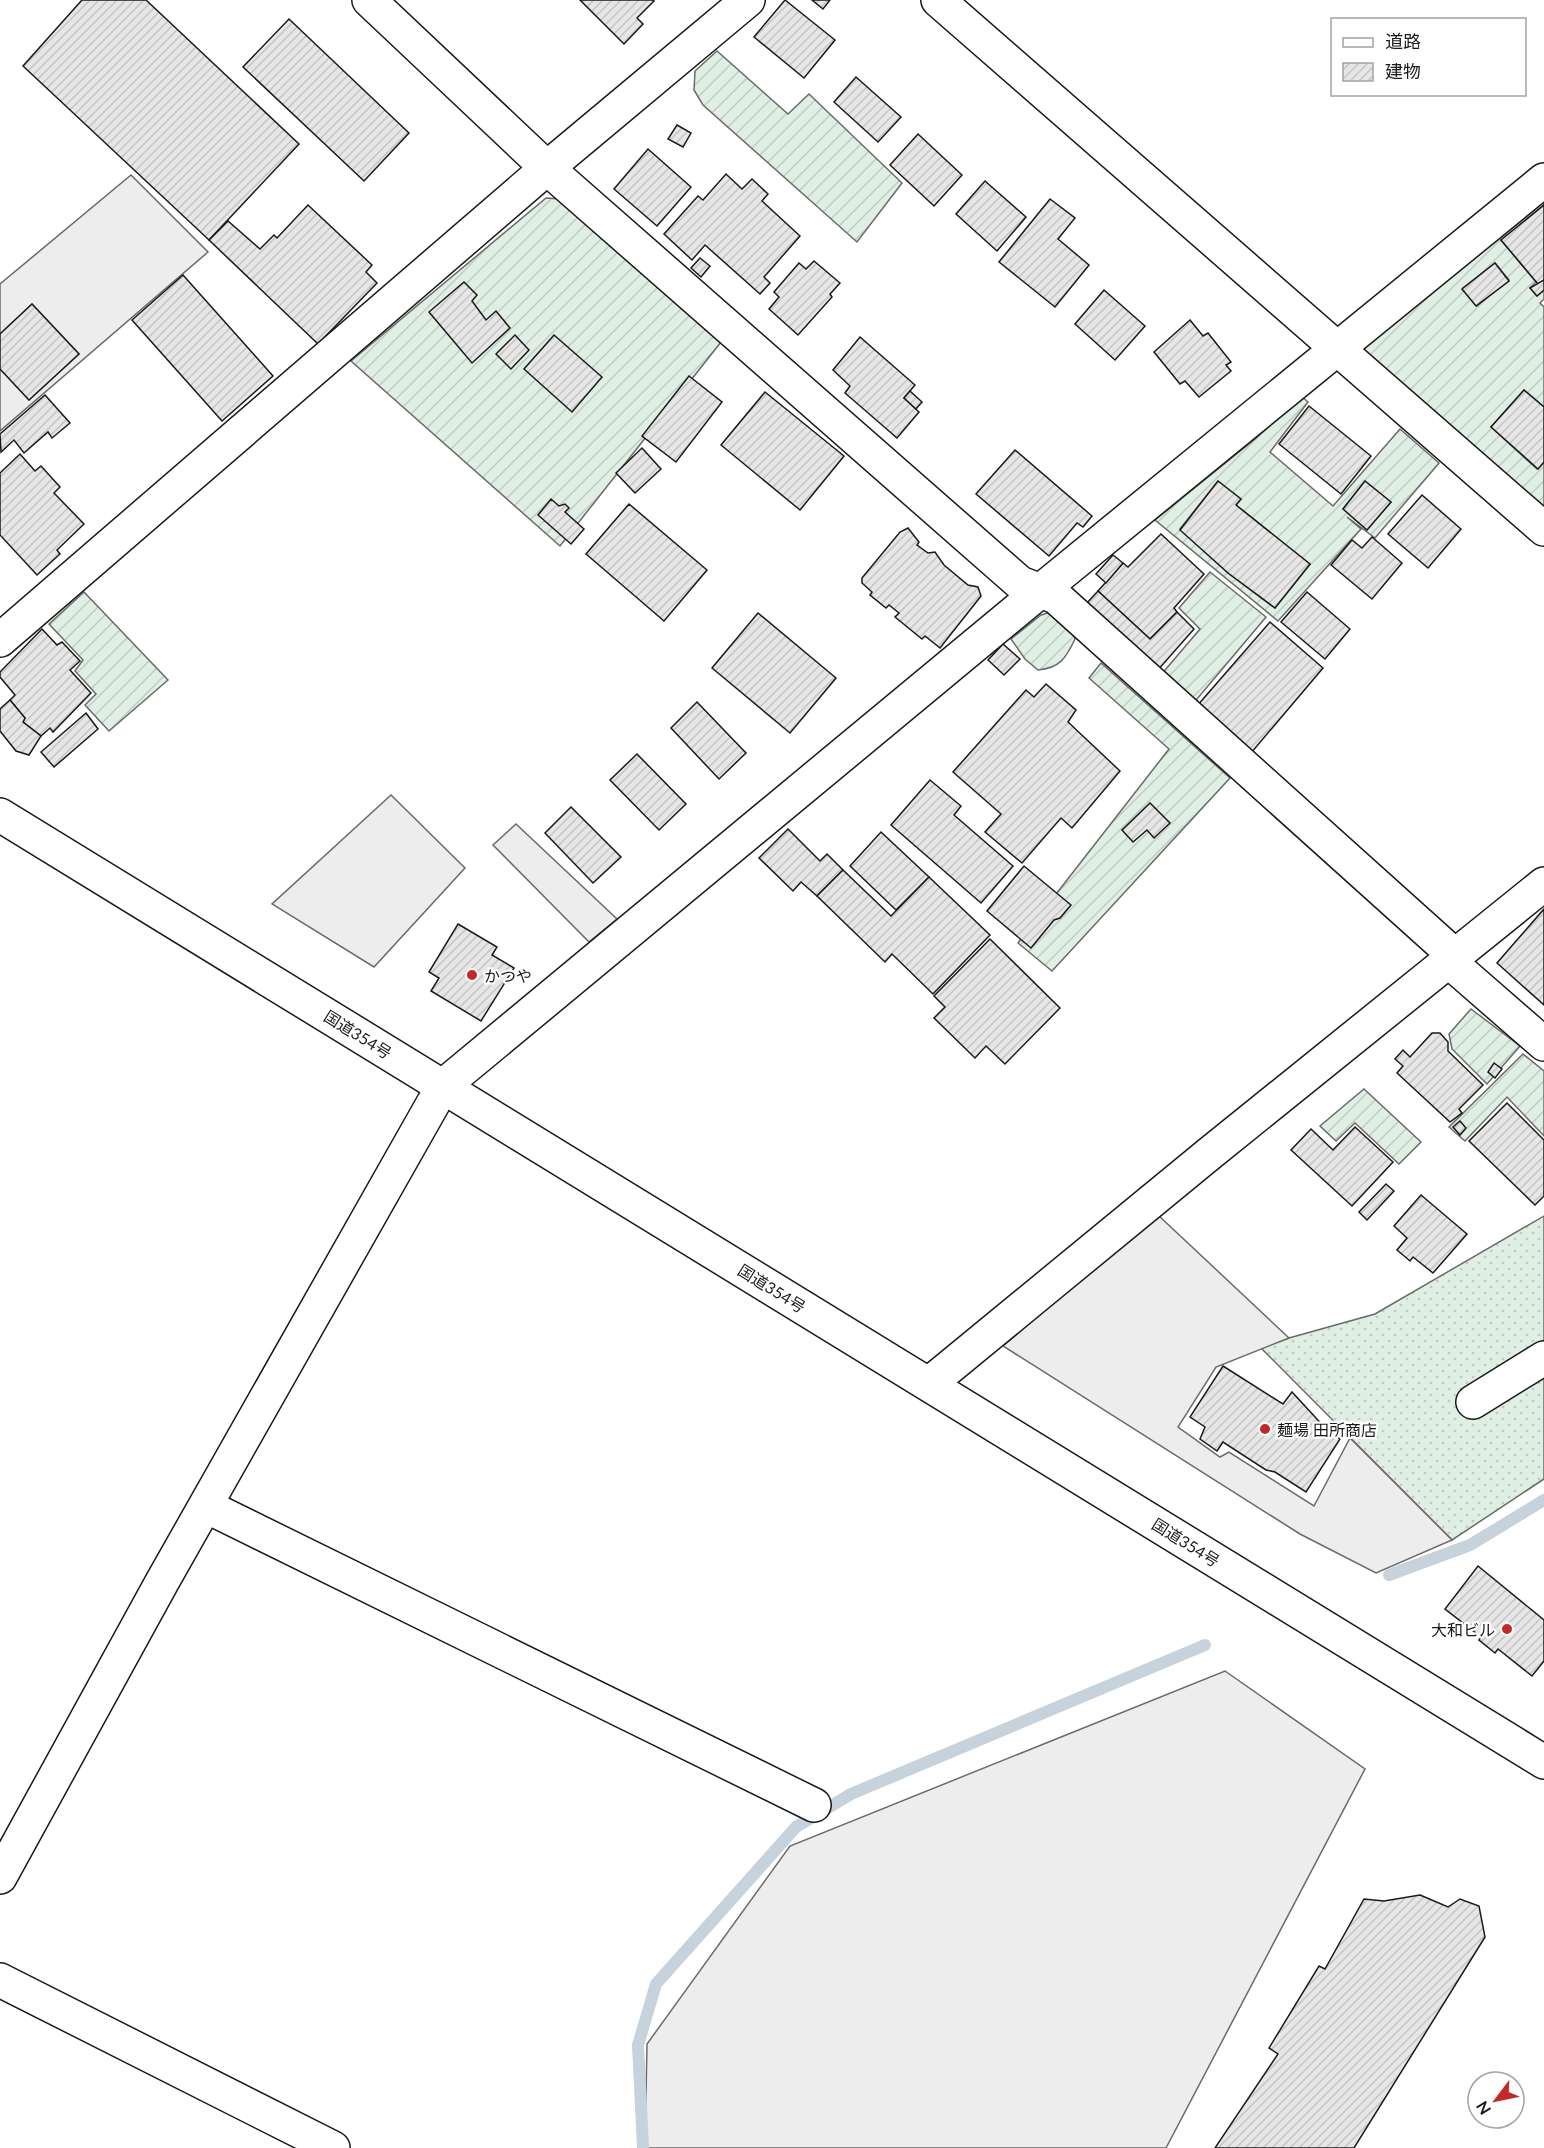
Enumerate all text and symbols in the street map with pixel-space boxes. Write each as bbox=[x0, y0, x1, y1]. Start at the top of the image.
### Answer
legend bbox=[1331, 18, 1526, 96]
text: 道路 bbox=[1385, 30, 1421, 52]
text: 建物 bbox=[1385, 60, 1421, 82]
place label: かつや bbox=[484, 966, 532, 985]
marker: かつや bbox=[465, 968, 479, 982]
street label: 国道354号 bbox=[321, 1006, 395, 1062]
street label: 国道354号 bbox=[735, 1260, 809, 1316]
place label: 麺場 田所商店 bbox=[1277, 1420, 1377, 1439]
marker: 麺場 田所商店 bbox=[1258, 1422, 1272, 1436]
street label: 国道354号 bbox=[1149, 1514, 1223, 1570]
place label: 大和ビル bbox=[1431, 1620, 1495, 1639]
marker: 大和ビル bbox=[1500, 1622, 1514, 1636]
north arrow bbox=[1466, 2070, 1526, 2130]
text: N bbox=[1472, 2098, 1494, 2118]

